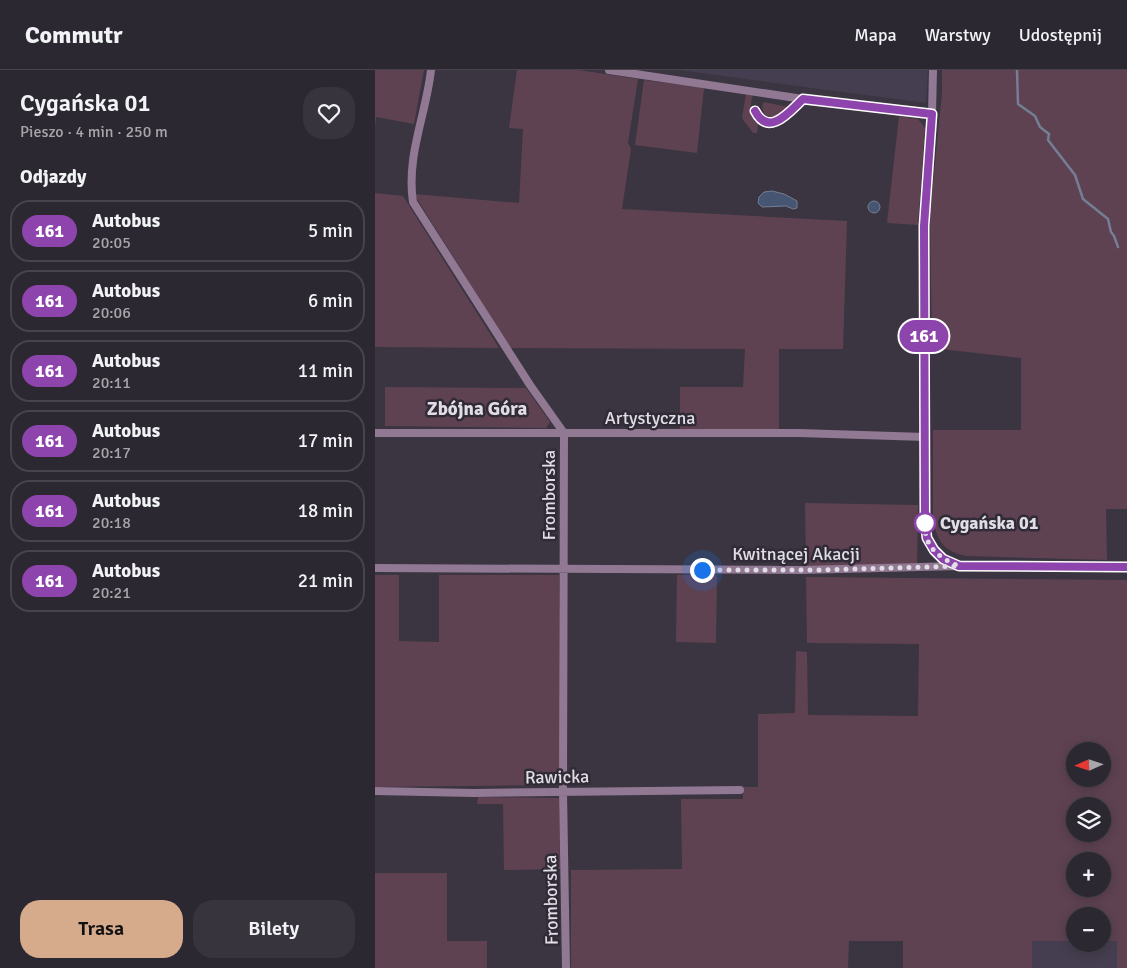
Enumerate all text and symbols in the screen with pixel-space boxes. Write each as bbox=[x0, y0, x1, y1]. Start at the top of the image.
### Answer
text: Commutr bbox=[25, 20, 123, 50]
text: Mapa bbox=[854, 24, 897, 46]
text: Warstwy bbox=[925, 24, 991, 46]
text: Udostępnij bbox=[1019, 24, 1102, 46]
button: heart bbox=[303, 87, 355, 139]
text: Cygańska 01 bbox=[20, 88, 150, 118]
text: Pieszo · 4 min · 250 m bbox=[20, 122, 168, 142]
text: Odjazdy bbox=[20, 165, 87, 189]
text: Autobus bbox=[92, 209, 160, 233]
text: 5 min bbox=[308, 219, 353, 243]
text: 161 bbox=[35, 220, 64, 242]
text: 20:05 bbox=[92, 233, 131, 253]
text: Autobus bbox=[92, 279, 160, 303]
text: 6 min bbox=[308, 289, 353, 313]
text: 161 bbox=[35, 290, 64, 312]
text: 20:06 bbox=[92, 303, 131, 323]
line badge: 161 bbox=[895, 320, 953, 352]
text: 161 bbox=[909, 325, 939, 347]
text: Autobus bbox=[92, 349, 160, 373]
text: 11 min bbox=[298, 359, 353, 383]
text: 161 bbox=[35, 360, 64, 382]
text: 20:11 bbox=[92, 373, 131, 393]
district label: Zbójna Góra bbox=[427, 397, 528, 421]
street label: Artystyczna bbox=[605, 407, 695, 429]
text: Autobus bbox=[92, 419, 160, 443]
text: 17 min bbox=[298, 429, 353, 453]
text: 161 bbox=[35, 430, 64, 452]
text: 20:17 bbox=[92, 443, 131, 463]
street label: Fromborska bbox=[538, 450, 560, 540]
text: Autobus bbox=[92, 489, 160, 513]
text: 18 min bbox=[298, 499, 353, 523]
text: 161 bbox=[35, 500, 64, 522]
marker: Cygańska 01 bbox=[914, 512, 936, 534]
place label: Cygańska 01 bbox=[940, 512, 1039, 534]
text: 20:18 bbox=[92, 513, 131, 533]
street label: Kwitnącej Akacji bbox=[732, 543, 860, 565]
your location bbox=[690, 558, 715, 583]
text: Autobus bbox=[92, 559, 160, 583]
text: 21 min bbox=[298, 569, 353, 593]
text: 161 bbox=[35, 570, 64, 592]
text: 20:21 bbox=[92, 583, 131, 603]
north arrow bbox=[1066, 742, 1111, 788]
map controls bbox=[1066, 742, 1111, 952]
street label: Rawicka bbox=[525, 765, 589, 789]
button: layers bbox=[1066, 797, 1111, 842]
button: + bbox=[1066, 852, 1111, 897]
street label: Fromborska bbox=[539, 855, 563, 945]
button: Trasa bbox=[20, 900, 183, 958]
button: Bilety bbox=[193, 900, 355, 958]
button: − bbox=[1066, 907, 1111, 952]

